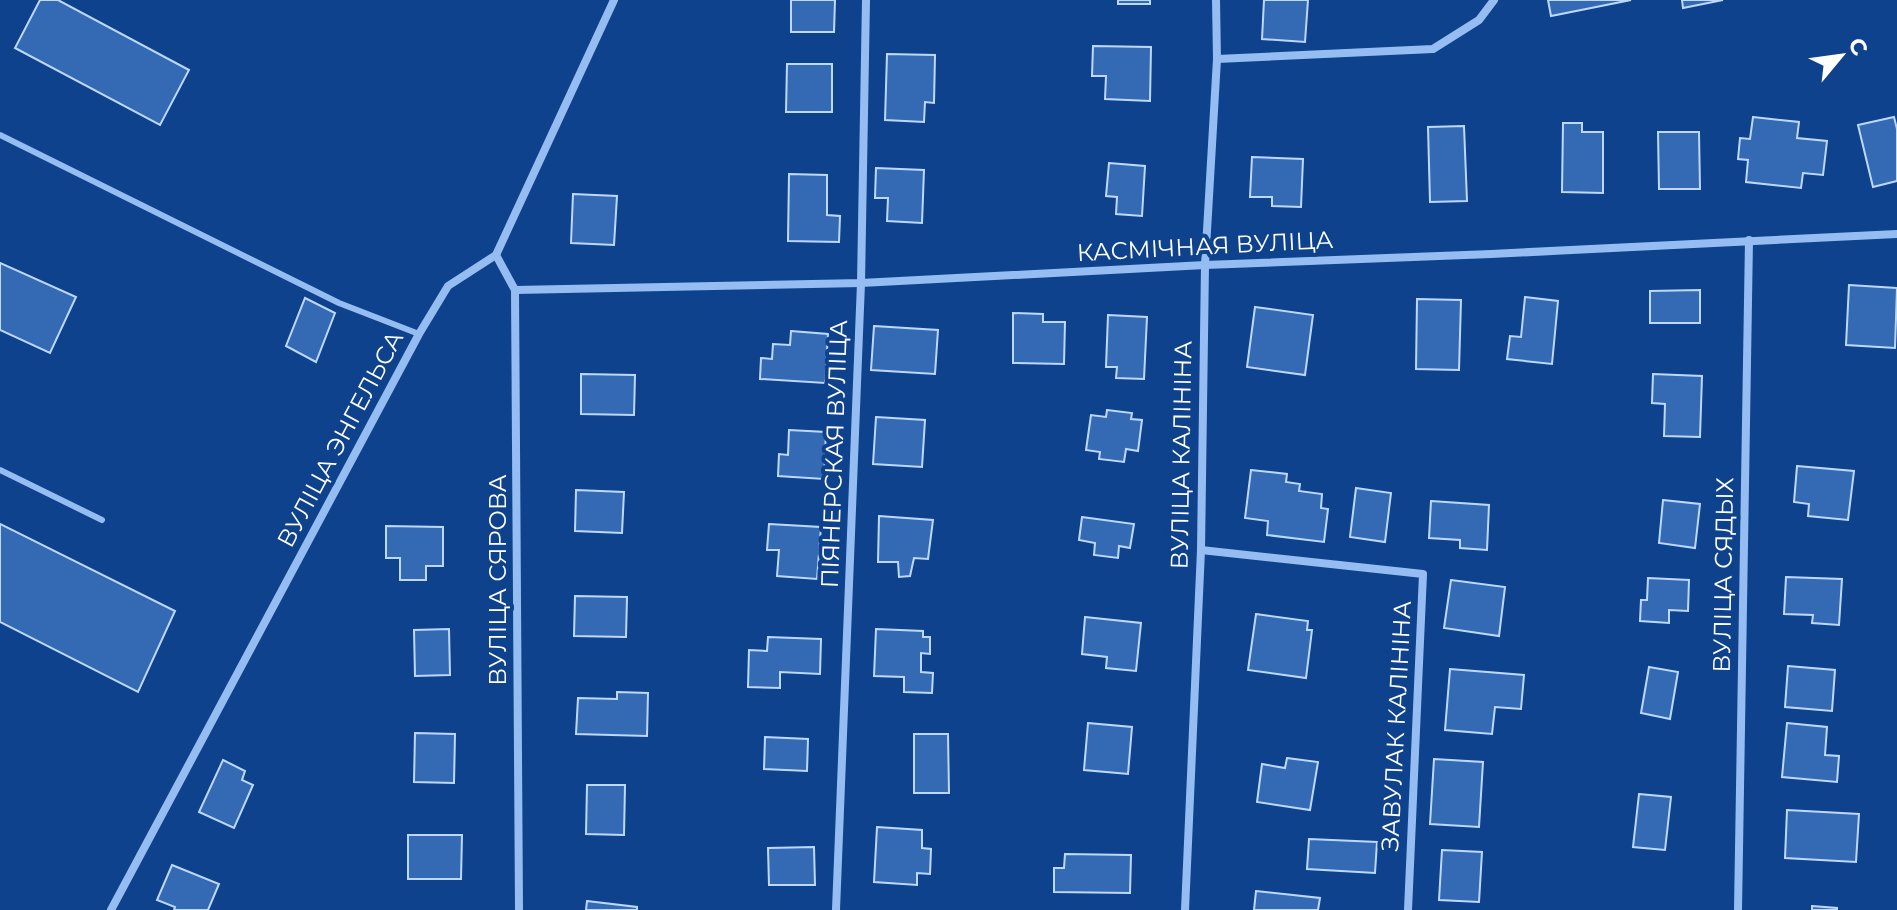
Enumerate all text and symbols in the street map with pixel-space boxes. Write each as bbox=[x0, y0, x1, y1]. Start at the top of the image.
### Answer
north arrow bbox=[1801, 16, 1881, 96]
text: С bbox=[1842, 33, 1874, 60]
street label: КАСМІЧНАЯ ВУЛІЦА bbox=[1076, 225, 1334, 267]
street label: ПІЯНЕРСКАЯ ВУЛІЦА bbox=[815, 319, 853, 589]
street label: ВУЛІЦА ЭНГЕЛЬСА bbox=[271, 326, 409, 552]
street label: ВУЛІЦА КАЛІНІНА bbox=[1165, 340, 1197, 570]
street label: ВУЛІЦА СЯРОВА bbox=[483, 474, 512, 686]
street label: ВУЛІЦА СЯДЫХ bbox=[1707, 477, 1739, 673]
street label: ЗАВУЛАК КАЛІНІНА bbox=[1375, 600, 1417, 852]

